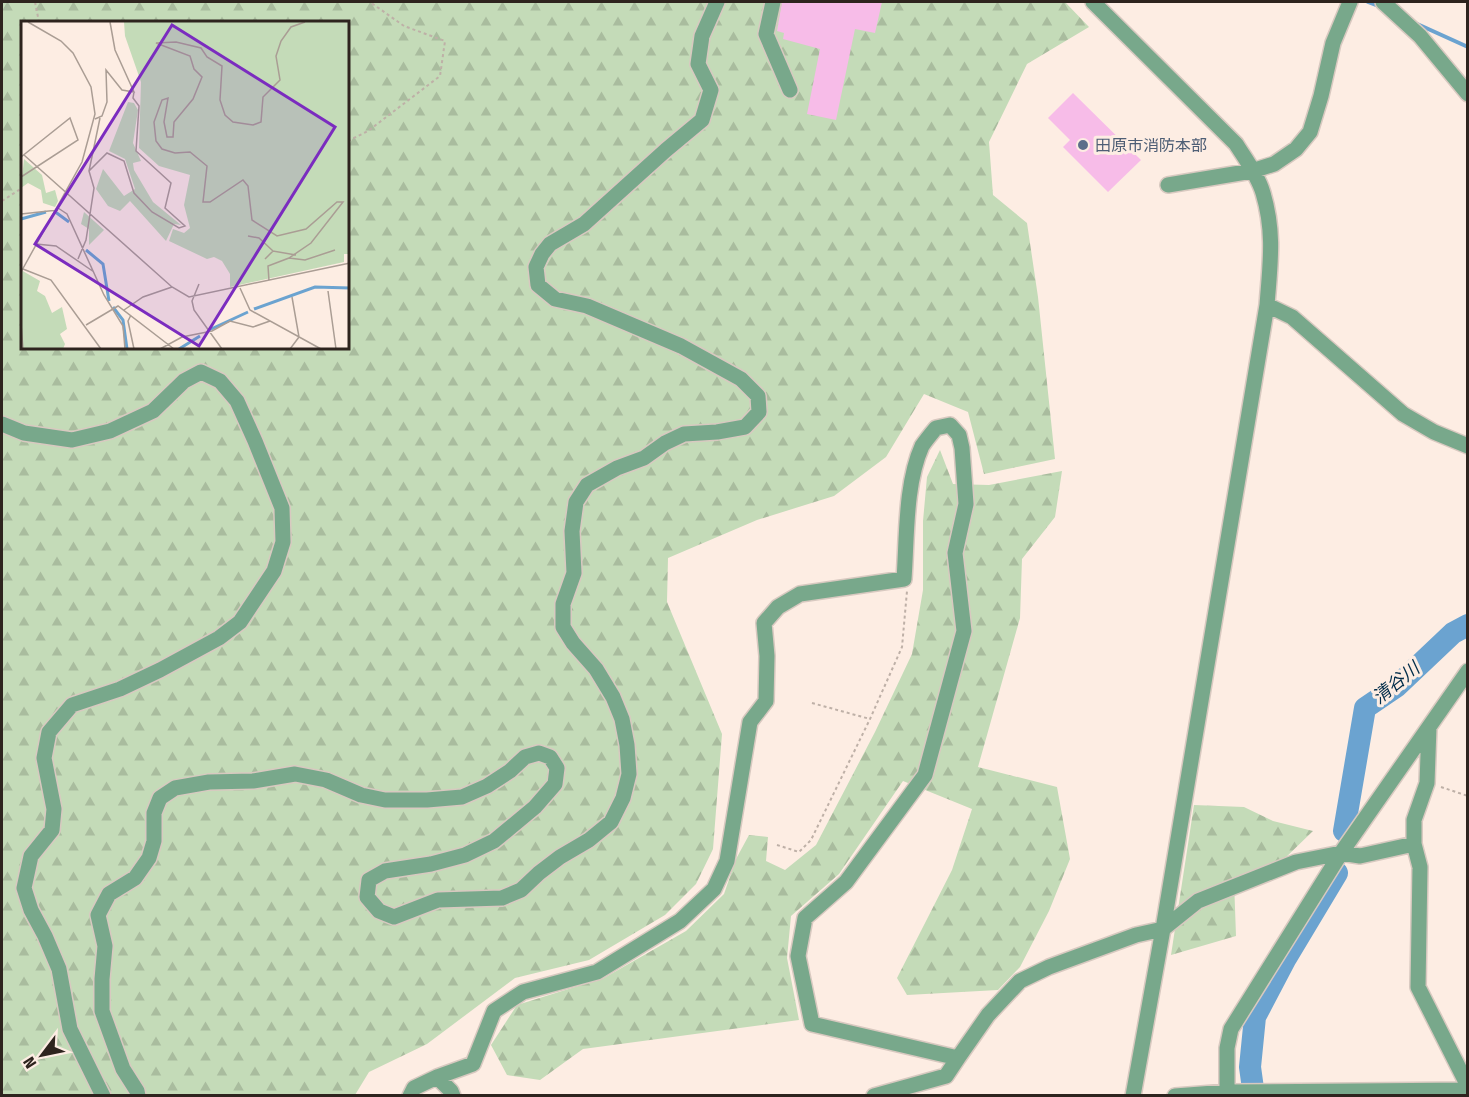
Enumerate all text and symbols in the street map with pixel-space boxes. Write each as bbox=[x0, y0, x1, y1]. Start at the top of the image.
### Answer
inset map bbox=[21, 21, 350, 350]
place label: 田原市消防本部 bbox=[1095, 136, 1207, 155]
marker: 田原市消防本部 bbox=[1076, 138, 1090, 152]
water label: 清谷川 bbox=[1368, 656, 1425, 709]
north arrow bbox=[12, 1025, 72, 1085]
text: N bbox=[19, 1054, 40, 1072]

